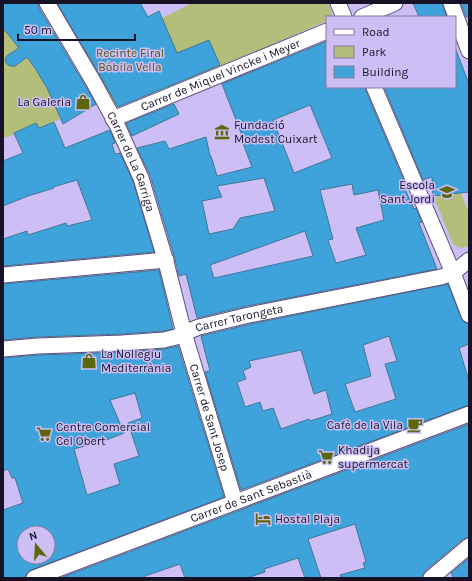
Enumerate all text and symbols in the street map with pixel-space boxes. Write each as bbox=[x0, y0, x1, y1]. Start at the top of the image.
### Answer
scale bar bbox=[18, 16, 135, 42]
legend bbox=[326, 16, 456, 88]
text: 50 m bbox=[24, 23, 52, 37]
text: Road bbox=[362, 25, 390, 39]
street label: Carrer de Miquel Vincke i Meyer bbox=[138, 36, 303, 114]
text: Park bbox=[362, 45, 387, 59]
park label: Recinte Firal Bòbila Vella bbox=[96, 46, 164, 74]
text: Building bbox=[362, 65, 409, 79]
shop icon: La Galeria bbox=[74, 93, 92, 111]
place label: La Galeria bbox=[18, 95, 71, 109]
street label: Carrer de La Garriga bbox=[104, 109, 158, 213]
place label: Fundació Modest Cuixart bbox=[234, 118, 318, 146]
museum icon: Fundació Modest Cuixart bbox=[213, 123, 231, 141]
place label: Escola Sant Jordi bbox=[380, 178, 435, 206]
school or university icon: Escola Sant Jordi bbox=[438, 183, 456, 201]
street label: Carrer Tarongeta bbox=[193, 301, 284, 335]
place label: La Nollegiu Mediterrània bbox=[101, 347, 171, 375]
shop icon: La Nollegiu Mediterrània bbox=[80, 352, 98, 370]
street label: Carrer de Sant Josep bbox=[187, 362, 232, 473]
cafe icon: Cafè de la Vila bbox=[406, 416, 424, 434]
place label: Cafè de la Vila bbox=[327, 418, 403, 432]
place label: Centre Comercial Cel Obert bbox=[56, 420, 150, 448]
supermarket icon: Centre Comercial Cel Obert bbox=[35, 425, 53, 443]
place label: Khadija supermercat bbox=[338, 443, 409, 471]
supermarket icon: Khadija supermercat bbox=[317, 448, 335, 466]
street label: Carrer de Sant Sebastià bbox=[188, 467, 314, 525]
hotel icon: Hostal Plaja bbox=[254, 510, 272, 528]
place label: Hostal Plaja bbox=[275, 512, 340, 526]
north arrow bbox=[16, 525, 56, 565]
text: N bbox=[27, 529, 39, 543]

